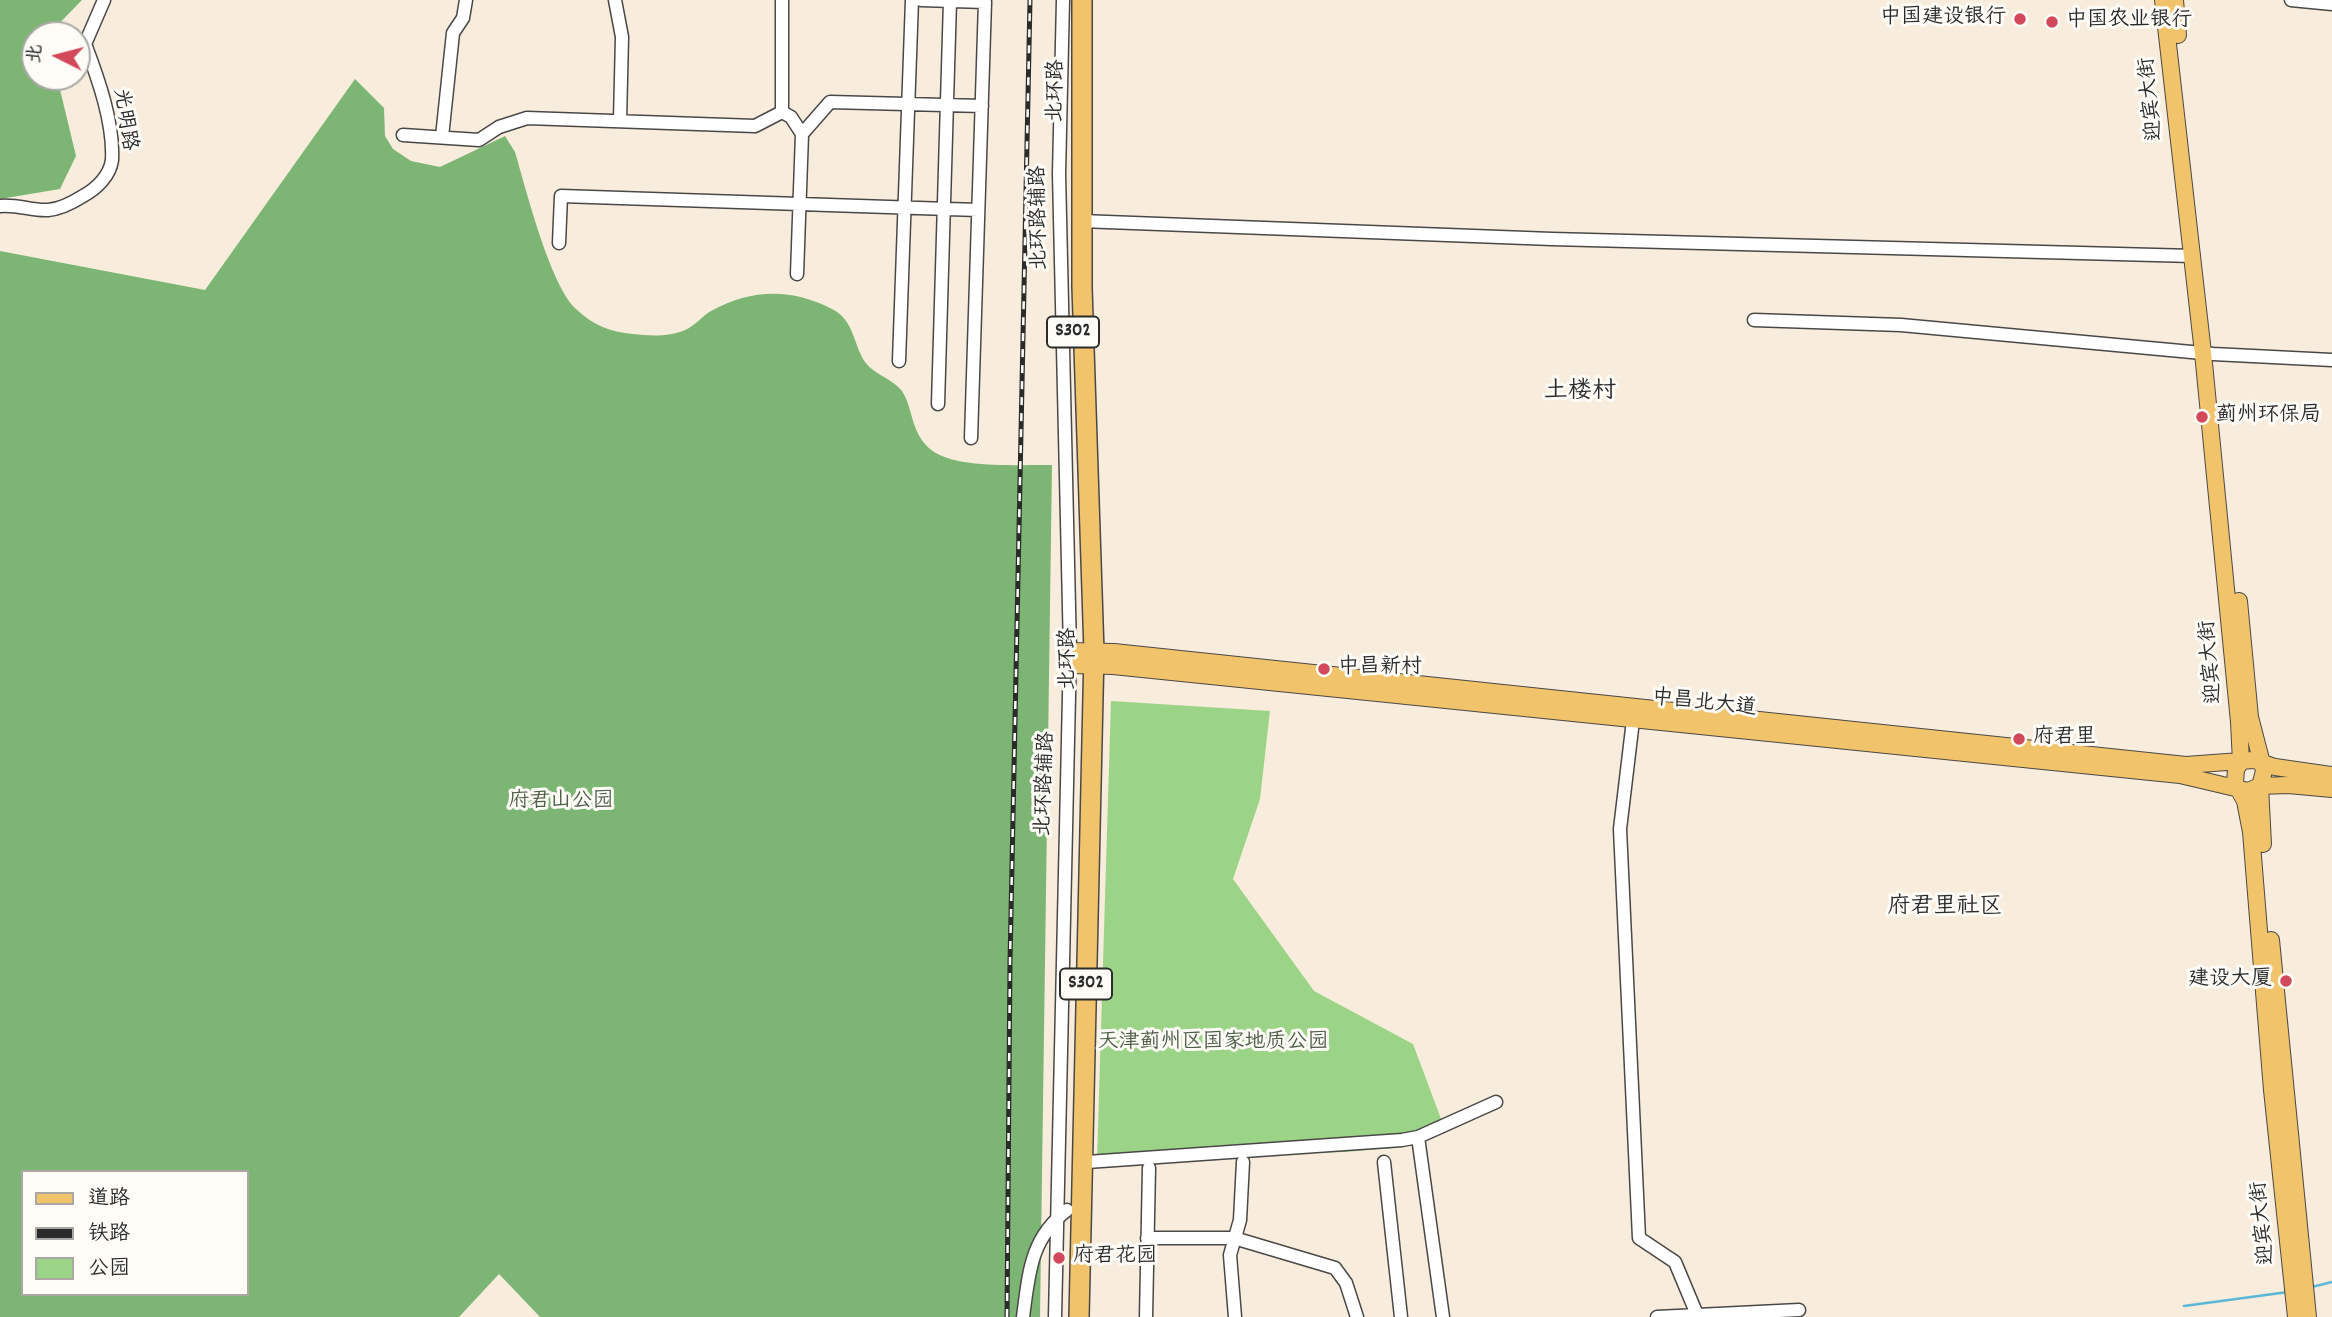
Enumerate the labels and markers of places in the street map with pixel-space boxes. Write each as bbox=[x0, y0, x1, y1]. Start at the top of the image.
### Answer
place label: 中国建设银行 bbox=[1880, 6, 2006, 32]
place label: 中国农业银行 bbox=[2066, 9, 2192, 35]
marker: 中国建设银行 bbox=[2012, 11, 2028, 27]
marker: 中国农业银行 bbox=[2044, 14, 2060, 30]
place label: 蓟州环保局 bbox=[2216, 404, 2321, 430]
marker: 蓟州环保局 bbox=[2194, 409, 2210, 425]
place label: 中昌新村 bbox=[1338, 656, 1422, 682]
marker: 中昌新村 bbox=[1316, 661, 1332, 677]
place label: 府君里 bbox=[2033, 726, 2096, 752]
marker: 府君里 bbox=[2011, 731, 2027, 747]
place label: 建设大厦 bbox=[2188, 968, 2272, 994]
marker: 建设大厦 bbox=[2278, 973, 2294, 989]
place label: 府君花园 bbox=[1073, 1245, 1157, 1271]
marker: 府君花园 bbox=[1051, 1250, 1067, 1266]

